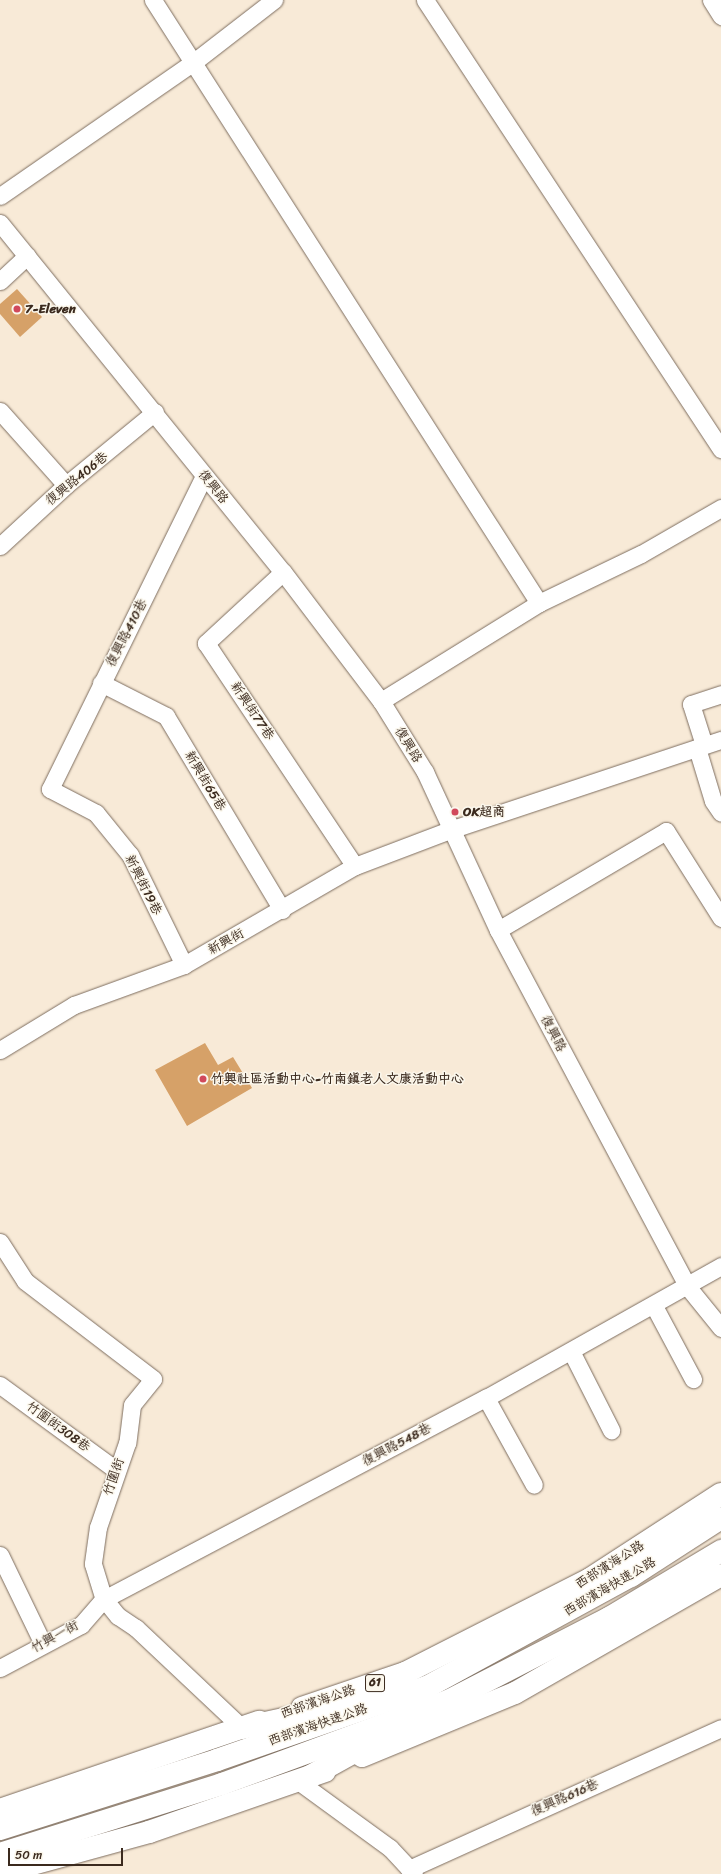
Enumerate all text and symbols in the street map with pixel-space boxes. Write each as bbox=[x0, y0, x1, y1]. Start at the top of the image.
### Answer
place label: 7-Eleven bbox=[25, 301, 76, 317]
marker: 7-Eleven bbox=[12, 304, 22, 314]
street label: 復興路406巷 bbox=[43, 449, 111, 509]
street label: 復興路 bbox=[195, 467, 231, 507]
street label: 復興路410巷 bbox=[103, 597, 151, 669]
street label: 新興街77巷 bbox=[227, 679, 277, 743]
street label: 復興路 bbox=[391, 724, 425, 766]
street label: 新興街65巷 bbox=[181, 748, 229, 814]
place label: OK超商 bbox=[463, 804, 505, 820]
marker: OK超商 bbox=[450, 807, 460, 817]
street label: 新興街19巷 bbox=[121, 852, 165, 918]
street label: 新興街 bbox=[205, 926, 247, 958]
street label: 復興路 bbox=[537, 1013, 569, 1055]
place label: 竹興社區活動中心-竹南鎮老人文康活動中心 bbox=[211, 1071, 464, 1087]
marker: 竹興社區活動中心-竹南鎮老人文康活動中心 bbox=[198, 1074, 208, 1084]
street label: 竹圍街308巷 bbox=[23, 1399, 93, 1455]
street label: 復興路548巷 bbox=[360, 1420, 434, 1470]
street label: 竹圍街 bbox=[100, 1456, 128, 1498]
street label: 西部濱海公路 bbox=[573, 1538, 647, 1592]
street label: 西部濱海快速公路 bbox=[561, 1554, 659, 1620]
street label: 竹興一街 bbox=[28, 1618, 82, 1656]
road number: 61 bbox=[365, 1673, 385, 1693]
street label: 西部濱海公路 bbox=[279, 1682, 357, 1722]
street label: 西部濱海快速公路 bbox=[266, 1701, 370, 1749]
street label: 復興路616巷 bbox=[529, 1776, 601, 1820]
scale bar bbox=[10, 1840, 125, 1866]
text: 50 m bbox=[15, 1844, 42, 1866]

